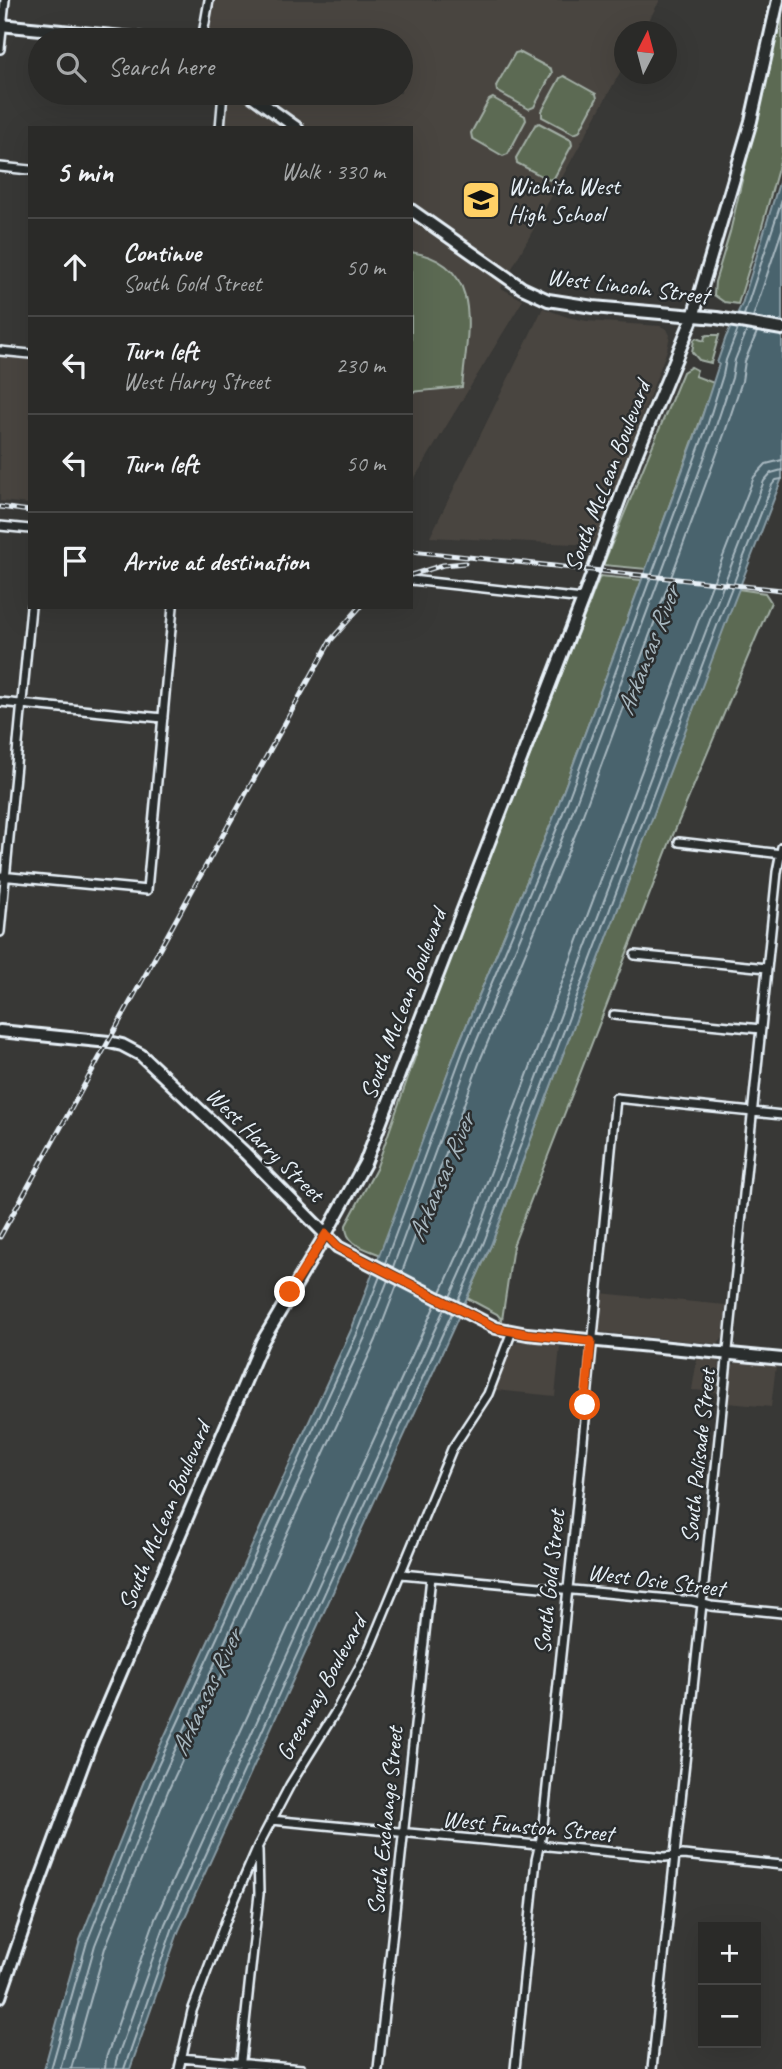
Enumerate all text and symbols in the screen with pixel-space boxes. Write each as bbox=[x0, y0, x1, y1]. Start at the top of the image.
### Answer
north arrow bbox=[614, 21, 677, 84]
search box bbox=[28, 28, 413, 105]
icon: search bbox=[52, 48, 90, 86]
text: Search here bbox=[108, 50, 214, 83]
text: 5 min bbox=[56, 153, 113, 191]
text: Walk · 330 m bbox=[281, 157, 385, 186]
place label: Wichita West High School bbox=[508, 171, 621, 229]
school or university icon: Wichita West High School bbox=[460, 179, 502, 221]
text: Continue bbox=[123, 236, 201, 269]
icon: ahead bbox=[56, 248, 94, 286]
text: 50 m bbox=[346, 253, 385, 282]
street label: West Lincoln Street bbox=[545, 261, 714, 311]
text: South Gold Street bbox=[123, 269, 261, 298]
text: Turn left bbox=[123, 334, 198, 367]
icon: left bbox=[56, 346, 94, 384]
text: 230 m bbox=[336, 351, 385, 380]
text: West Harry Street bbox=[123, 367, 270, 396]
street label: South McLean Boulevard bbox=[557, 373, 658, 575]
icon: left bbox=[56, 444, 94, 482]
text: Turn left bbox=[123, 447, 198, 480]
text: 50 m bbox=[346, 449, 385, 478]
icon: arrive bbox=[56, 542, 94, 580]
text: Arrive at destination bbox=[123, 545, 309, 578]
water label: Arkansas River bbox=[609, 578, 689, 720]
street label: South McLean Boulevard bbox=[353, 901, 454, 1103]
street label: West Harry Street bbox=[200, 1080, 332, 1209]
water label: Arkansas River bbox=[400, 1105, 484, 1246]
route end bbox=[274, 1276, 305, 1307]
street label: South Palisade Street bbox=[674, 1366, 722, 1544]
route start bbox=[569, 1389, 600, 1420]
street label: South McLean Boulevard bbox=[111, 1414, 219, 1615]
street label: South Gold Street bbox=[527, 1507, 572, 1655]
street label: West Osie Street bbox=[586, 1557, 729, 1604]
street label: Greenway Boulevard bbox=[269, 1607, 375, 1766]
water label: Arkansas River bbox=[163, 1621, 251, 1761]
street label: South Exchange Street bbox=[360, 1723, 410, 1917]
street label: West Funston Street bbox=[441, 1804, 618, 1849]
map controls bbox=[698, 1922, 761, 2048]
button: + bbox=[698, 1922, 761, 1985]
button: − bbox=[698, 1985, 761, 2048]

